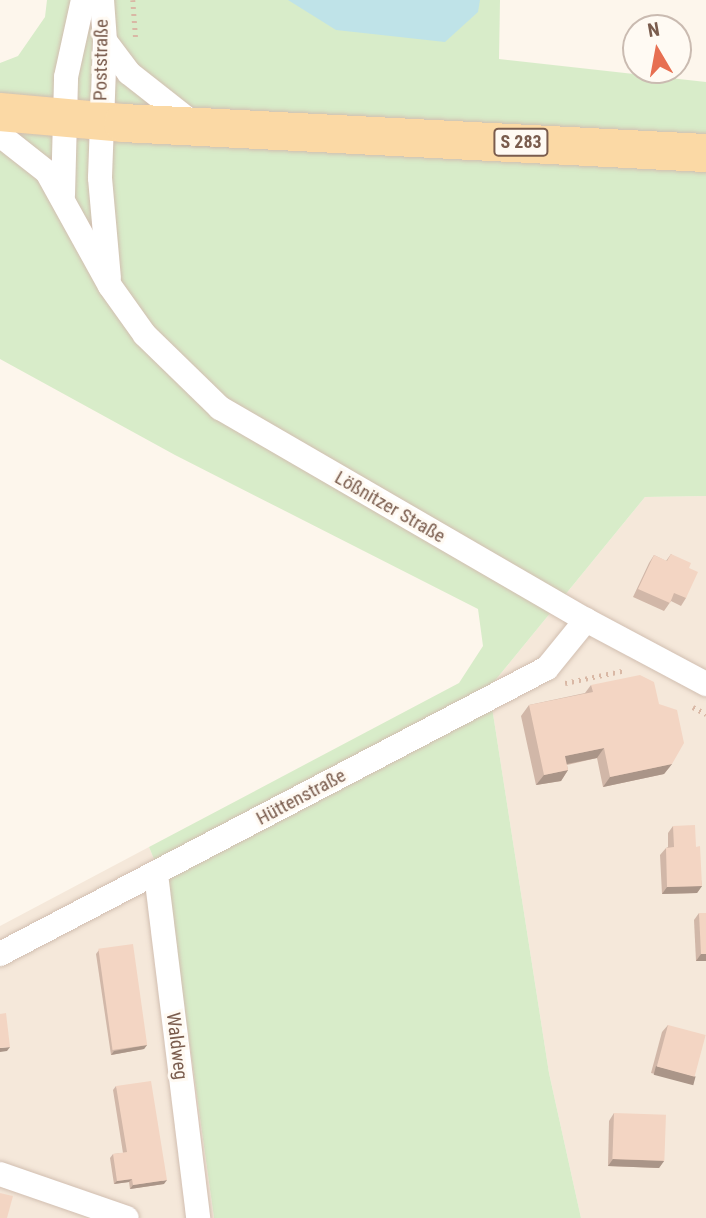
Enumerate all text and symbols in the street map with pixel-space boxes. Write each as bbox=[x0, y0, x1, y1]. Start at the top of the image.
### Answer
north arrow bbox=[622, 14, 692, 84]
text: N bbox=[646, 17, 661, 42]
street label: Poststraße bbox=[89, 19, 113, 101]
road number: S 283 bbox=[493, 127, 549, 156]
street label: Lößnitzer Straße bbox=[331, 466, 449, 548]
street label: Hüttenstraße bbox=[252, 764, 350, 830]
street label: Waldweg bbox=[162, 1011, 192, 1081]

